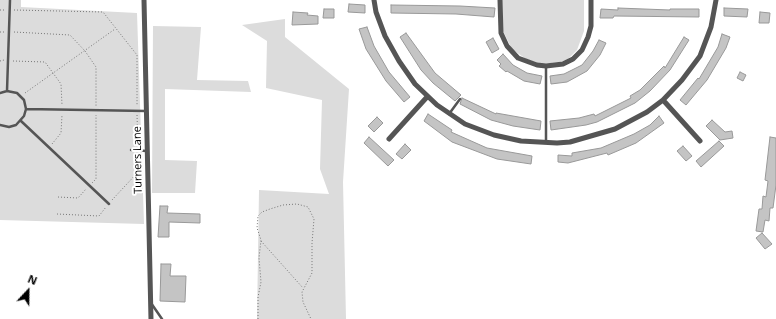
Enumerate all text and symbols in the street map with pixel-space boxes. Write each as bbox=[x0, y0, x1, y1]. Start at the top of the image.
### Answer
street label: Turners Lane bbox=[131, 126, 145, 194]
north arrow bbox=[8, 271, 48, 311]
text: N bbox=[26, 271, 40, 288]

